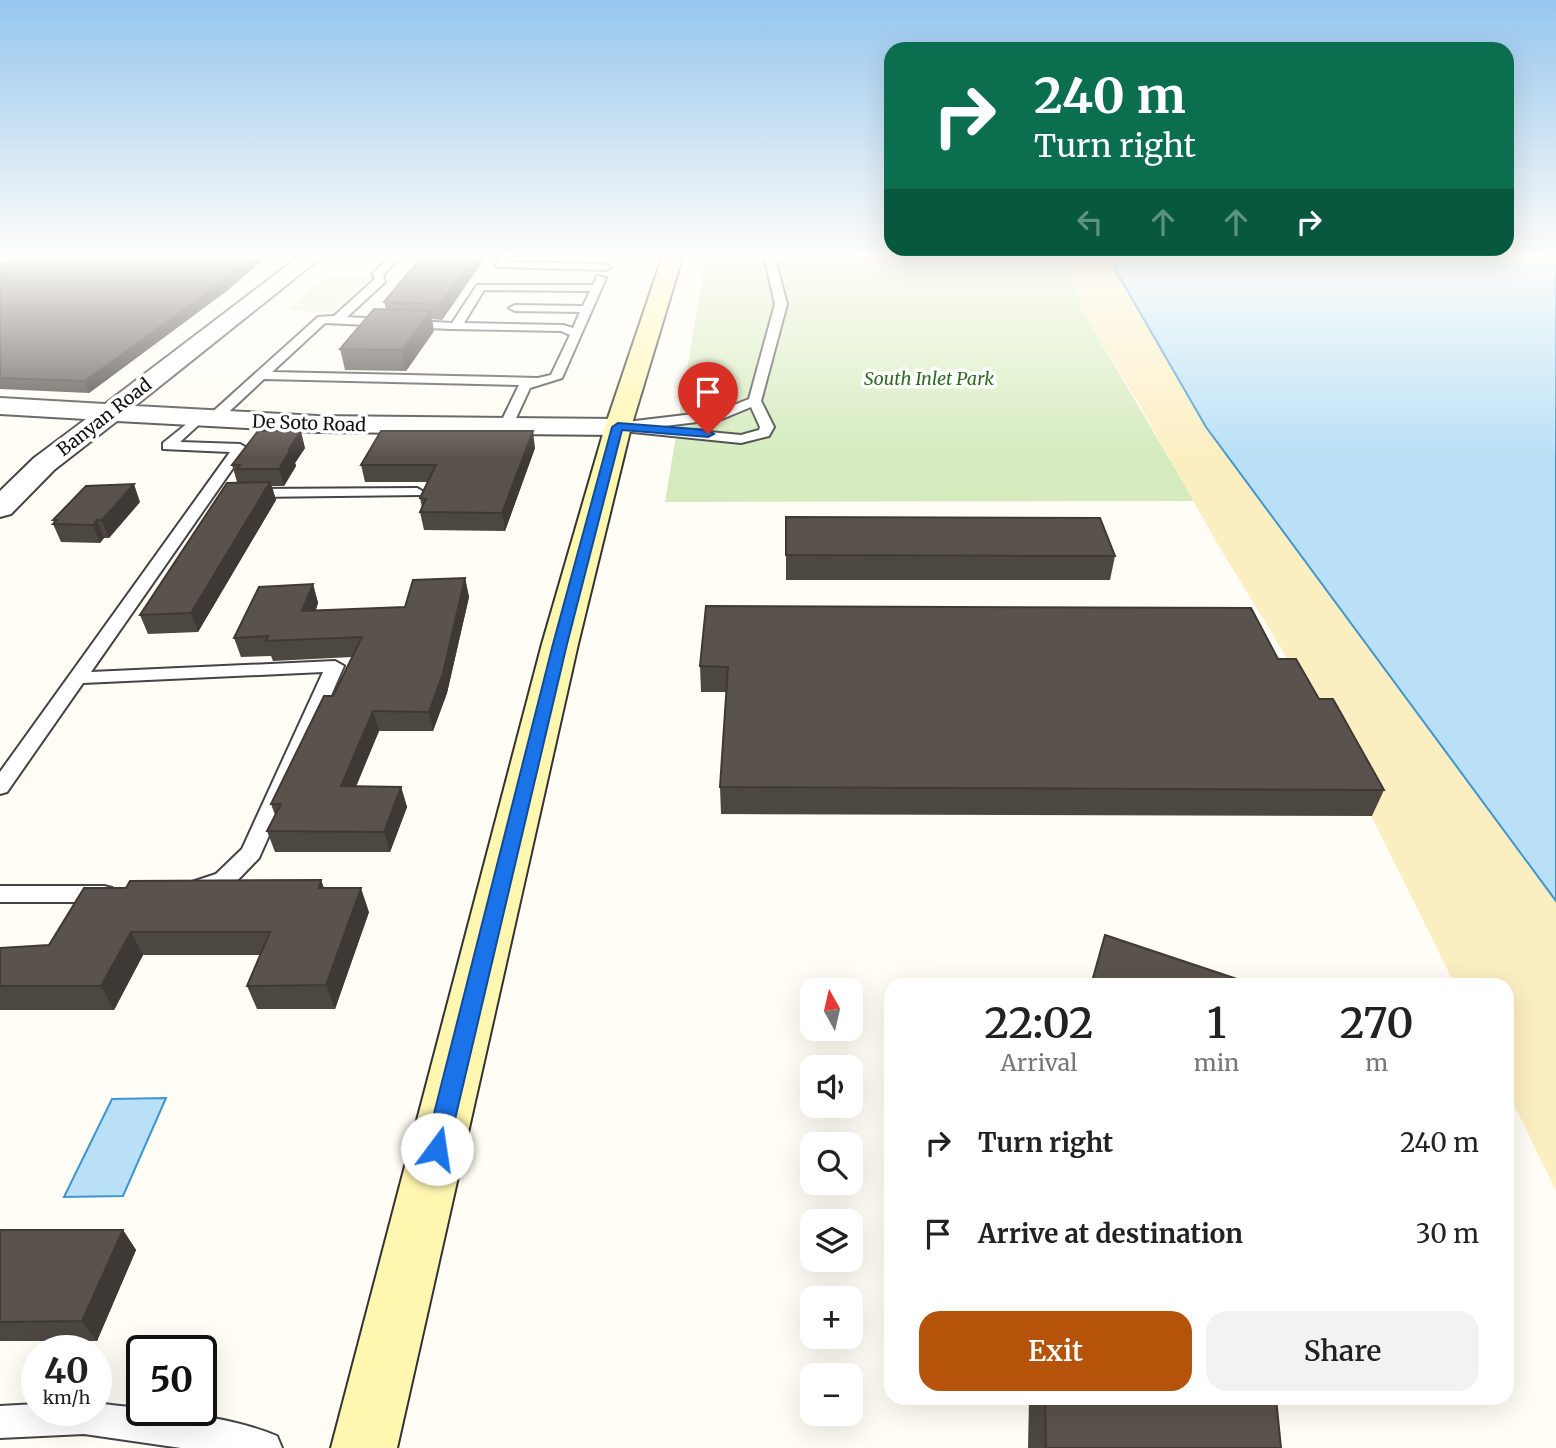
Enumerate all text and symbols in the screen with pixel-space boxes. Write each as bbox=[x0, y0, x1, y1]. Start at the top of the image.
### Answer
text: 240 m bbox=[1034, 65, 1186, 126]
icon: right bbox=[919, 70, 1010, 161]
text: Turn right bbox=[1034, 126, 1196, 166]
icon: left bbox=[1071, 203, 1109, 241]
icon: ahead bbox=[1144, 203, 1182, 241]
icon: ahead bbox=[1217, 203, 1255, 241]
icon: right bbox=[1290, 203, 1328, 241]
pin bbox=[678, 362, 738, 434]
park label: South Inlet Park bbox=[864, 367, 994, 390]
street label: Banyan Road bbox=[52, 373, 156, 461]
icon: arrive bbox=[689, 373, 727, 411]
street label: De Soto Road bbox=[252, 410, 367, 436]
north arrow bbox=[800, 978, 863, 1041]
map controls bbox=[800, 978, 863, 1426]
text: 22:02 bbox=[984, 997, 1094, 1049]
text: 1 bbox=[1207, 997, 1226, 1049]
text: 270 bbox=[1340, 997, 1414, 1049]
text: Arrival bbox=[1001, 1048, 1077, 1077]
text: min bbox=[1194, 1048, 1239, 1077]
text: m bbox=[1365, 1048, 1388, 1077]
button: sound bbox=[800, 1055, 863, 1118]
position arrow bbox=[400, 1112, 474, 1186]
icon: right bbox=[919, 1124, 957, 1162]
text: Turn right bbox=[978, 1126, 1113, 1159]
text: 240 m bbox=[1400, 1126, 1479, 1159]
button: search bbox=[800, 1132, 863, 1195]
button: layers bbox=[800, 1209, 863, 1272]
icon: arrive bbox=[919, 1215, 957, 1253]
text: Arrive at destination bbox=[978, 1217, 1243, 1250]
text: 30 m bbox=[1416, 1217, 1479, 1250]
button: + bbox=[800, 1286, 863, 1349]
button: Exit bbox=[919, 1311, 1192, 1391]
button: Share bbox=[1206, 1311, 1479, 1391]
speed limit sign: 50 bbox=[126, 1335, 217, 1426]
text: 40 bbox=[44, 1349, 89, 1393]
button: − bbox=[800, 1363, 863, 1426]
text: km/h bbox=[43, 1386, 90, 1409]

